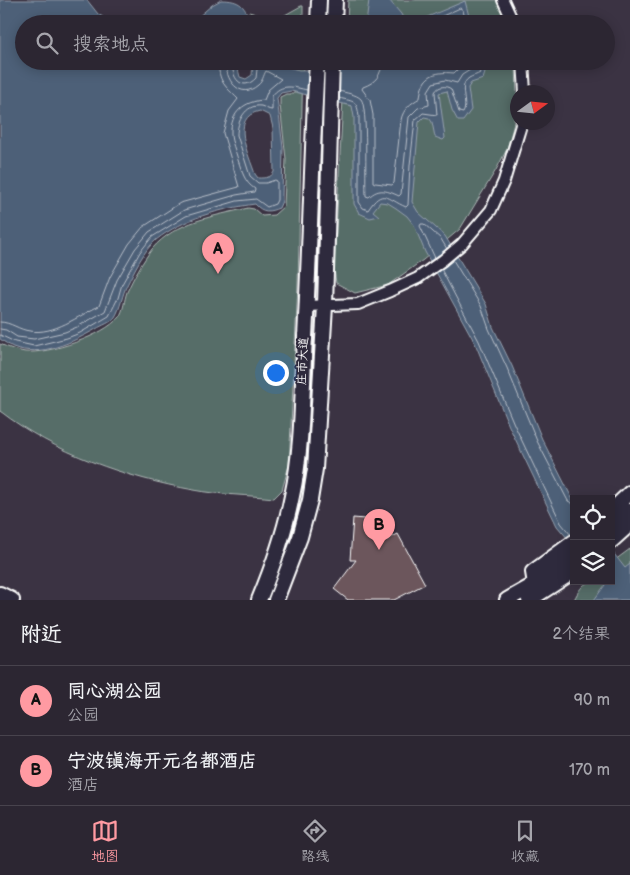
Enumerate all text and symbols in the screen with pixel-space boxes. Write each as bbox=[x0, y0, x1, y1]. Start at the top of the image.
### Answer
search box bbox=[15, 15, 615, 70]
icon: search bbox=[33, 29, 61, 57]
text: 搜索地点 bbox=[73, 33, 149, 56]
north arrow bbox=[510, 85, 555, 130]
pin: A bbox=[202, 233, 234, 274]
street label: 庄市大道 bbox=[294, 337, 312, 385]
your location bbox=[263, 360, 289, 386]
map controls bbox=[570, 495, 615, 585]
button: locate bbox=[570, 495, 615, 540]
pin: B bbox=[363, 509, 395, 550]
button: layers bbox=[570, 540, 615, 585]
text: 附近 bbox=[20, 622, 62, 647]
text: 2个结果 bbox=[553, 625, 610, 644]
text: 同心湖公园 bbox=[67, 680, 162, 703]
text: A bbox=[31, 691, 41, 710]
text: 90 m bbox=[574, 691, 610, 710]
text: 公园 bbox=[67, 706, 99, 725]
text: 宁波镇海开元名都酒店 bbox=[67, 750, 257, 773]
text: B bbox=[30, 761, 42, 780]
text: 170 m bbox=[569, 761, 610, 780]
text: 酒店 bbox=[67, 776, 99, 795]
tab: 地图 bbox=[91, 817, 119, 865]
tab: 路线 bbox=[301, 817, 329, 865]
tab: 收藏 bbox=[511, 817, 539, 865]

